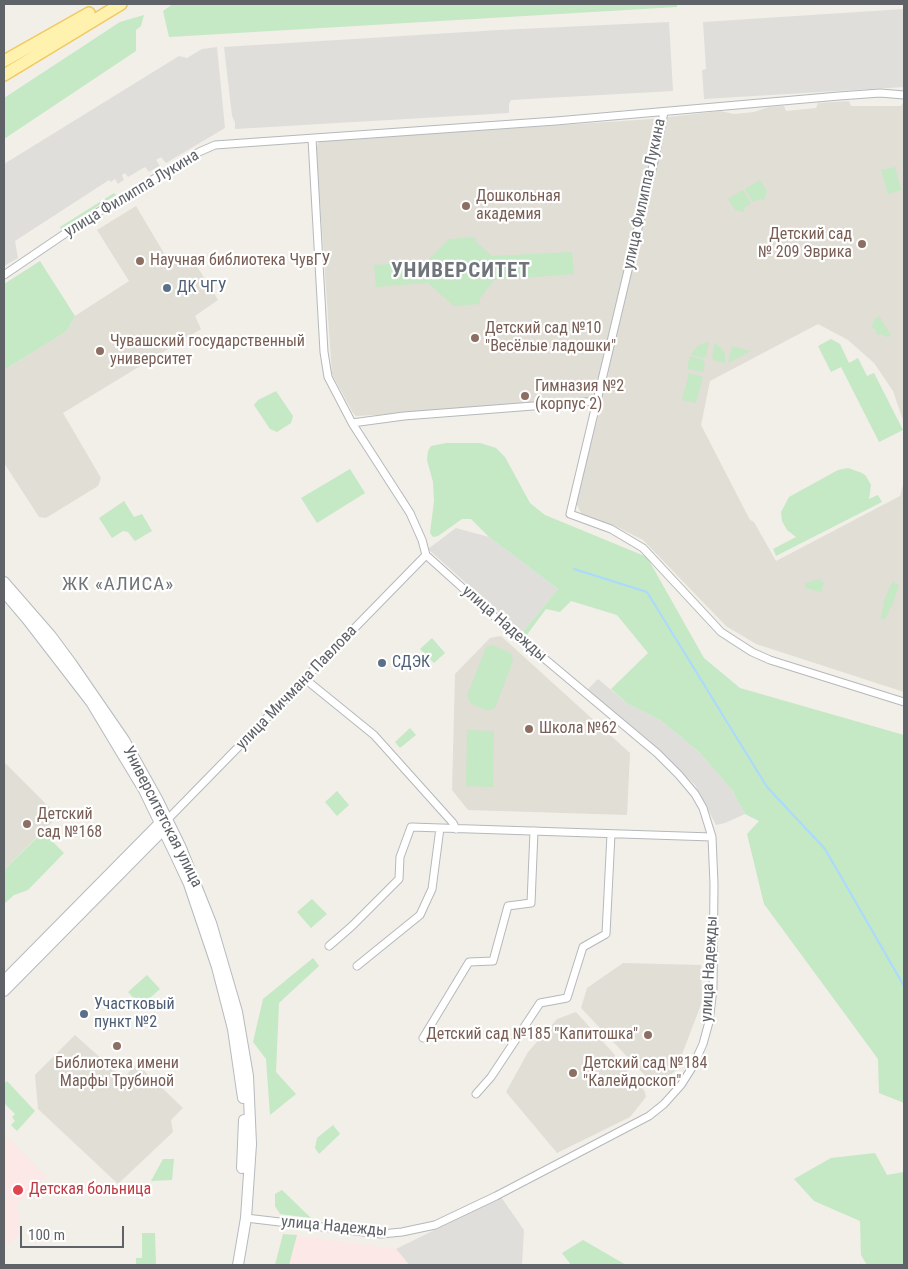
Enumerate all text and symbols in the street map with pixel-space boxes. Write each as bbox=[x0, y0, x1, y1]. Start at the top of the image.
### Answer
street label: улица Филиппа Лукина bbox=[620, 117, 670, 271]
street label: улица Филиппа Лукина bbox=[61, 146, 203, 242]
place label: Дошкольная академия bbox=[476, 187, 561, 225]
marker: Дошкольная академия bbox=[460, 200, 472, 212]
place label: Детский сад № 209 Эврика bbox=[758, 225, 852, 263]
marker: Детский сад № 209 Эврика bbox=[856, 238, 868, 250]
place label: Научная библиотека ЧувГУ bbox=[150, 251, 330, 271]
marker: Научная библиотека ЧувГУ bbox=[134, 255, 146, 267]
district label: УНИВЕРСИТЕТ bbox=[390, 259, 532, 285]
place label: ДК ЧГУ bbox=[177, 278, 226, 298]
marker: ДК ЧГУ bbox=[161, 282, 173, 294]
place label: Детский сад №10 "Весёлые ладошки" bbox=[485, 319, 616, 357]
place label: Чувашский государственный университет bbox=[110, 332, 305, 370]
marker: Детский сад №10 "Весёлые ладошки" bbox=[469, 332, 481, 344]
marker: Чувашский государственный университет bbox=[94, 345, 106, 357]
place label: Гимназия №2 (корпус 2) bbox=[535, 377, 624, 415]
marker: Гимназия №2 (корпус 2) bbox=[519, 390, 531, 402]
district label: ЖК «АЛИСА» bbox=[61, 574, 175, 596]
street label: улица Надежды bbox=[458, 582, 550, 666]
street label: улица Мичмана Павлова bbox=[233, 622, 361, 754]
place label: СДЭК bbox=[392, 653, 430, 673]
marker: СДЭК bbox=[376, 657, 388, 669]
place label: Школа №62 bbox=[539, 719, 617, 739]
marker: Школа №62 bbox=[523, 723, 535, 735]
street label: Университетская улица bbox=[118, 743, 206, 891]
place label: Детский сад №168 bbox=[37, 805, 102, 843]
marker: Детский сад №168 bbox=[21, 818, 33, 830]
street label: улица Надежды bbox=[698, 916, 722, 1022]
place label: Участковый пункт №2 bbox=[94, 995, 175, 1033]
marker: Участковый пункт №2 bbox=[78, 1008, 90, 1020]
place label: Детский сад №185 "Капитошка" bbox=[426, 1025, 638, 1045]
marker: Детский сад №185 "Капитошка" bbox=[642, 1029, 654, 1041]
marker: Библиотека имени Марфы Трубиной bbox=[111, 1040, 123, 1052]
place label: Библиотека имени Марфы Трубиной bbox=[55, 1054, 179, 1092]
place label: Детский сад №184 "Калейдоскоп" bbox=[583, 1054, 707, 1092]
marker: Детский сад №184 "Калейдоскоп" bbox=[567, 1067, 579, 1079]
place label: Детская больница bbox=[29, 1180, 151, 1200]
marker: Детская больница bbox=[11, 1183, 25, 1197]
street label: улица Надежды bbox=[280, 1213, 388, 1241]
scale bar bbox=[22, 1216, 126, 1248]
text: 100 m bbox=[28, 1226, 65, 1244]

